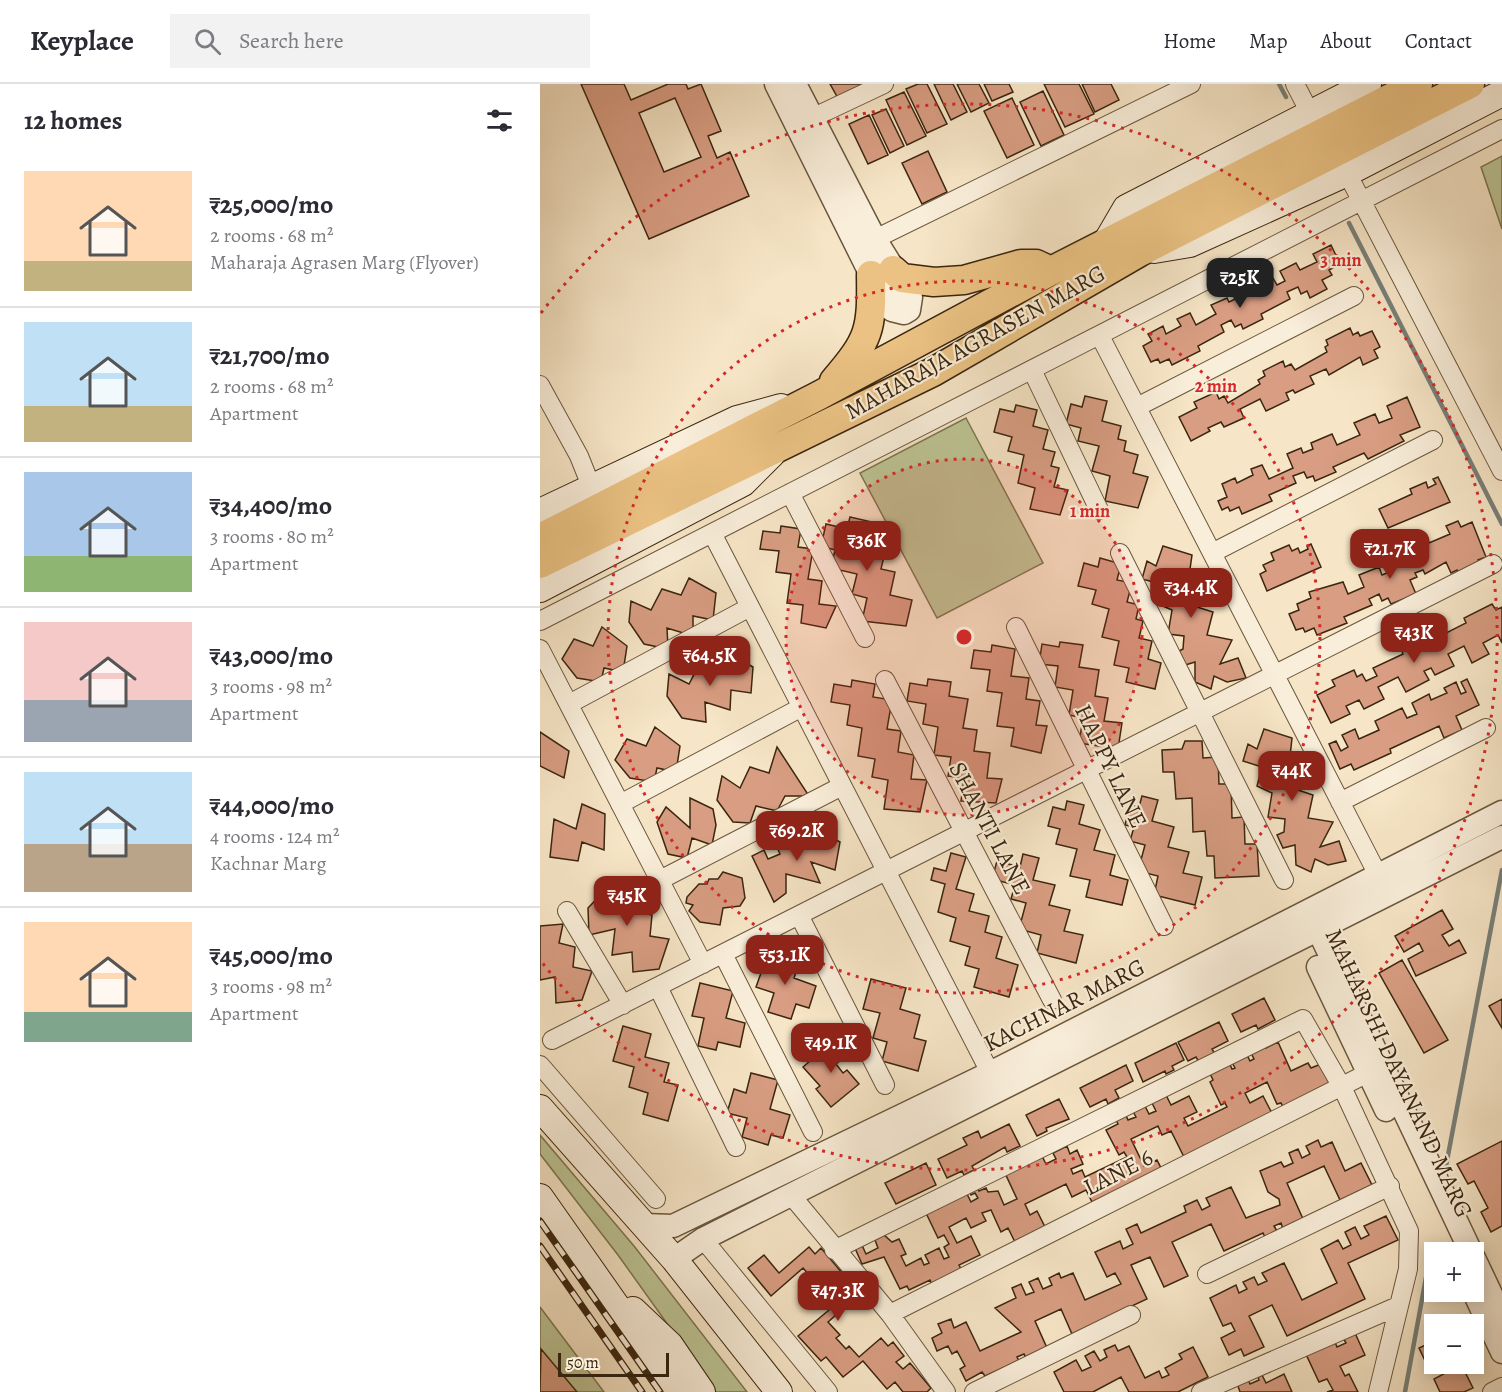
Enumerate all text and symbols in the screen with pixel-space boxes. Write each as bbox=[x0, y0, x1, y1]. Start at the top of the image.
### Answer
search box bbox=[170, 14, 590, 68]
text: Keyplace bbox=[30, 22, 134, 60]
icon: search bbox=[191, 25, 224, 58]
text: Search here bbox=[239, 26, 344, 56]
text: Home bbox=[1163, 27, 1216, 55]
text: Map bbox=[1249, 27, 1287, 55]
text: About bbox=[1320, 27, 1372, 55]
text: Contact bbox=[1405, 27, 1472, 55]
text: 12 homes bbox=[24, 103, 122, 138]
icon: filters bbox=[483, 104, 516, 137]
text: ₹25,000/mo bbox=[210, 187, 333, 222]
icon: home bbox=[72, 195, 144, 267]
text: 2 rooms · 68 m² bbox=[210, 222, 334, 249]
text: 3 min bbox=[1320, 248, 1362, 272]
text: Maharaja Agrasen Marg (Flyover) bbox=[210, 249, 479, 276]
street label: MAHARAJA AGRASEN MARG bbox=[839, 257, 1111, 427]
pin: ₹25K bbox=[1204, 258, 1276, 309]
text: ₹25K bbox=[1221, 264, 1259, 291]
text: ₹21,700/mo bbox=[210, 338, 330, 373]
icon: home bbox=[72, 346, 144, 418]
text: 2 rooms · 68 m² bbox=[210, 373, 334, 400]
text: 2 min bbox=[1195, 374, 1237, 398]
text: Apartment bbox=[210, 400, 299, 427]
text: ₹34,400/mo bbox=[210, 488, 332, 523]
icon: home bbox=[72, 496, 144, 568]
text: 1 min bbox=[1070, 499, 1110, 523]
pin: ₹36K bbox=[831, 521, 903, 572]
text: 3 rooms · 80 m² bbox=[210, 523, 334, 550]
text: ₹36K bbox=[848, 527, 886, 554]
pin: ₹21.7K bbox=[1341, 529, 1439, 580]
text: ₹21.7K bbox=[1364, 535, 1416, 562]
text: Apartment bbox=[210, 550, 299, 577]
pin: ₹34.4K bbox=[1142, 568, 1240, 619]
text: ₹34.4K bbox=[1164, 574, 1218, 601]
pin: ₹43K bbox=[1378, 613, 1450, 664]
text: ₹43K bbox=[1395, 619, 1433, 646]
centre of rings bbox=[954, 627, 974, 647]
pin: ₹64.5K bbox=[661, 636, 759, 687]
text: ₹43,000/mo bbox=[210, 638, 333, 673]
text: ₹64.5K bbox=[683, 642, 737, 669]
icon: home bbox=[72, 646, 144, 718]
text: 3 rooms · 98 m² bbox=[210, 673, 332, 700]
street label: HAPPY LANE bbox=[1067, 699, 1155, 833]
text: Apartment bbox=[210, 700, 299, 727]
pin: ₹44K bbox=[1256, 751, 1328, 802]
street label: SHANTI LANE bbox=[942, 756, 1038, 900]
text: ₹44K bbox=[1272, 757, 1312, 784]
text: ₹44,000/mo bbox=[210, 788, 334, 823]
icon: home bbox=[72, 796, 144, 868]
pin: ₹69.2K bbox=[748, 811, 846, 862]
text: ₹69.2K bbox=[770, 817, 824, 844]
text: 4 rooms · 124 m² bbox=[210, 823, 340, 850]
text: Kachnar Marg bbox=[210, 850, 326, 877]
pin: ₹45K bbox=[591, 876, 663, 927]
text: ₹45K bbox=[608, 882, 646, 909]
street label: MAHARSHI DAYANAND MARG bbox=[1318, 923, 1480, 1223]
pin: ₹53.1K bbox=[736, 935, 834, 986]
text: ₹45,000/mo bbox=[210, 938, 333, 973]
text: ₹53.1K bbox=[760, 941, 810, 968]
icon: home bbox=[72, 946, 144, 1018]
street label: KACHNAR MARG bbox=[978, 951, 1150, 1059]
text: 3 rooms · 98 m² bbox=[210, 973, 332, 1000]
text: Apartment bbox=[210, 1000, 299, 1027]
pin: ₹49.1K bbox=[782, 1023, 880, 1074]
text: ₹49.1K bbox=[805, 1029, 857, 1056]
street label: LANE 6 bbox=[1078, 1141, 1158, 1203]
map controls bbox=[1424, 1242, 1484, 1374]
button: + bbox=[1424, 1242, 1484, 1302]
pin: ₹47.3K bbox=[789, 1271, 887, 1322]
text: ₹47.3K bbox=[812, 1277, 864, 1304]
button: − bbox=[1424, 1314, 1484, 1374]
scale bar bbox=[558, 1350, 669, 1378]
text: 50 m bbox=[567, 1352, 599, 1374]

